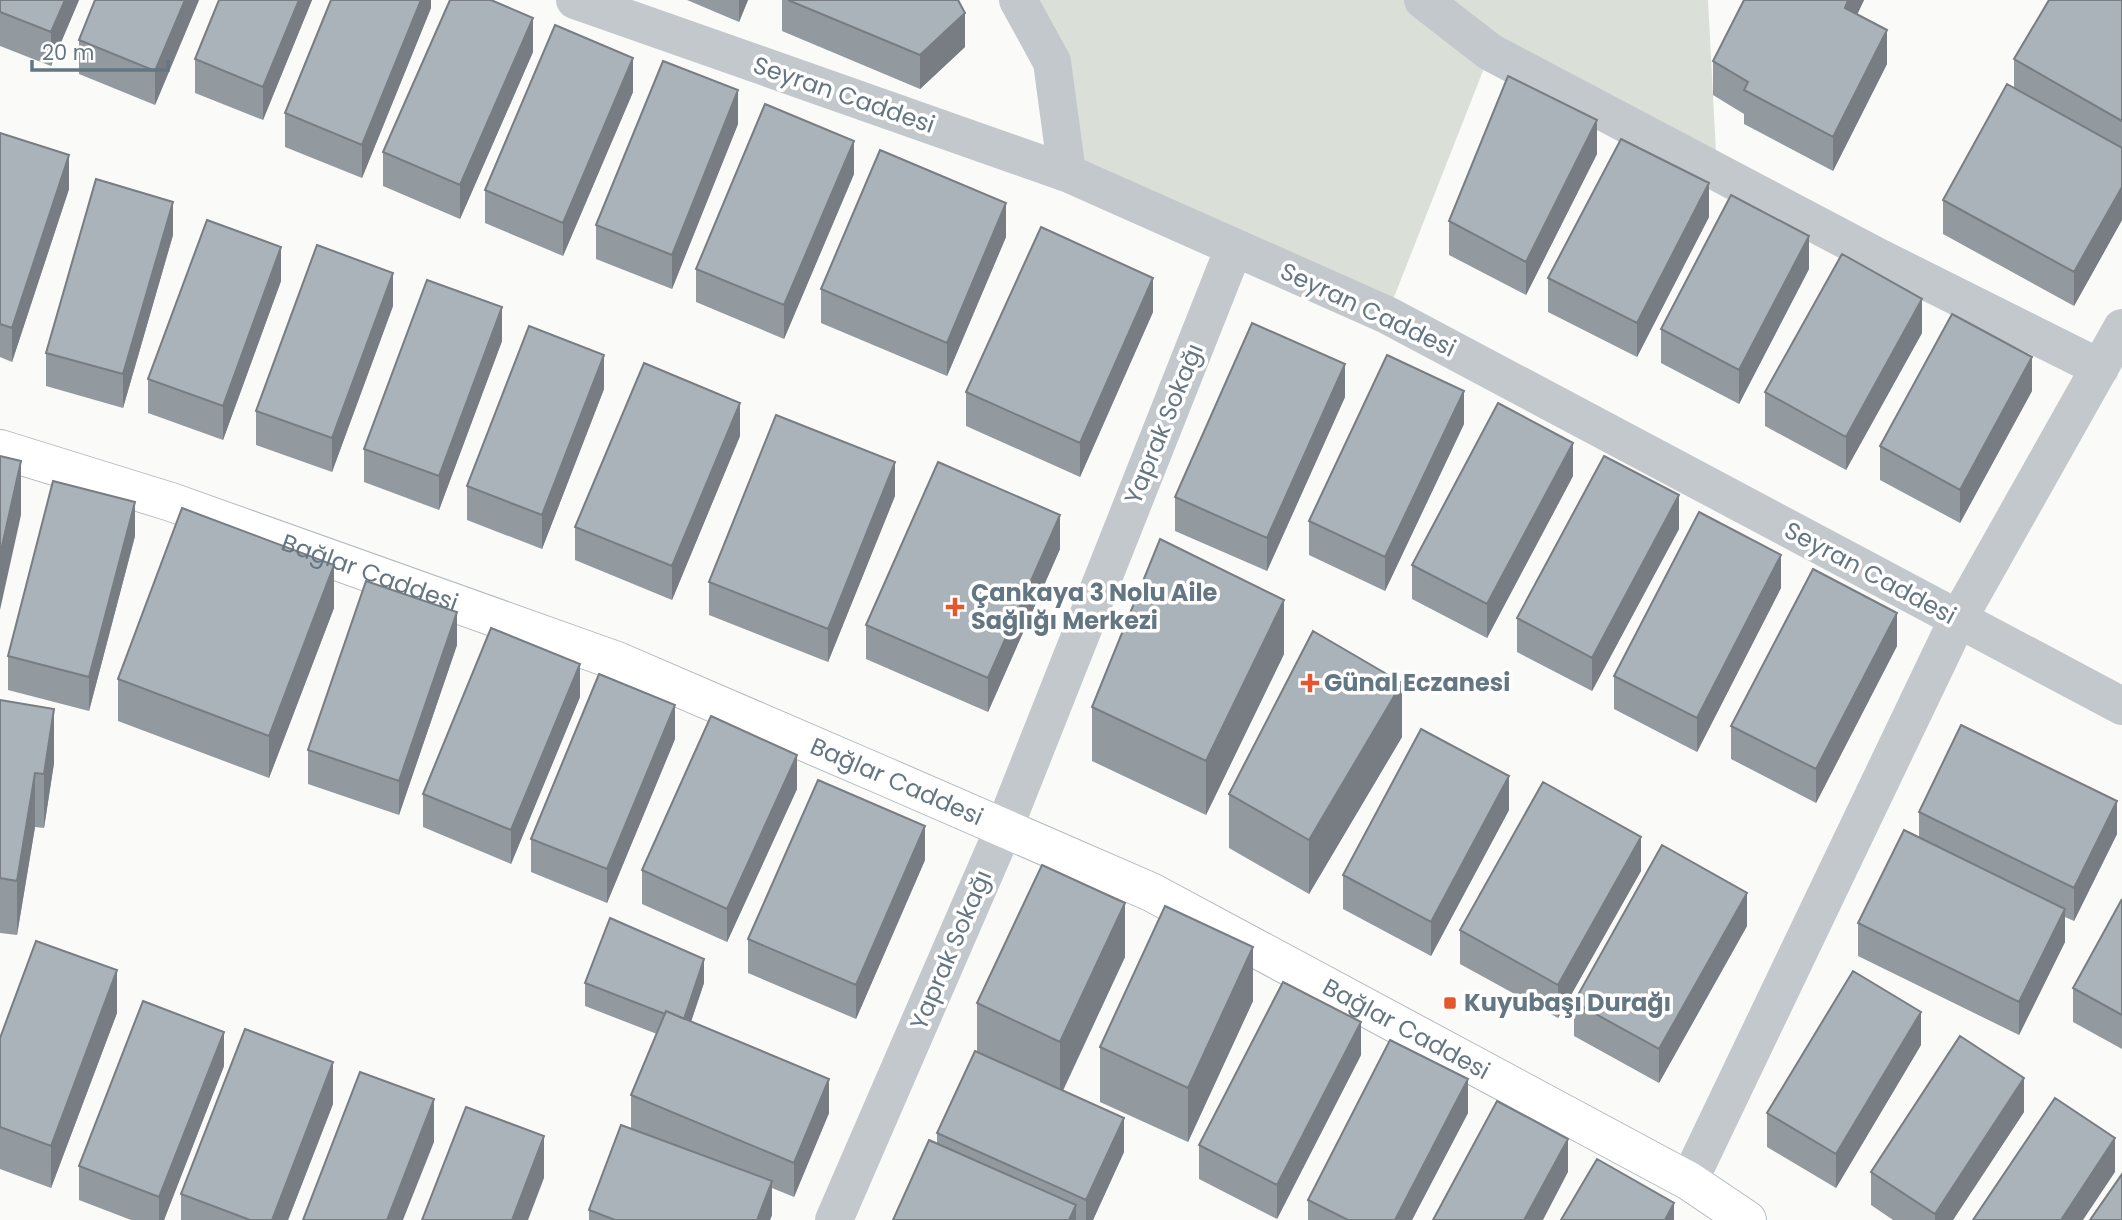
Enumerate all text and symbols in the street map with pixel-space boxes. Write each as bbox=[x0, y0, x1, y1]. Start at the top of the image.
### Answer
scale bar bbox=[32, 28, 168, 72]
text: 20 m bbox=[42, 38, 95, 67]
street label: Seyran Caddesi bbox=[749, 48, 939, 141]
street label: Seyran Caddesi bbox=[1275, 254, 1461, 365]
street label: Yaprak Sokağı bbox=[1116, 339, 1211, 509]
street label: Seyran Caddesi bbox=[1779, 513, 1962, 632]
street label: Bağlar Caddesi bbox=[277, 526, 463, 619]
place label: Çankaya 3 Nolu Aile Sağlığı Merkezi bbox=[971, 576, 1218, 637]
marker: Çankaya 3 Nolu Aile Sağlığı Merkezi bbox=[945, 597, 965, 617]
place label: Günal Eczanesi bbox=[1324, 666, 1510, 699]
marker: Günal Eczanesi bbox=[1302, 675, 1318, 691]
street label: Bağlar Caddesi bbox=[805, 729, 988, 833]
street label: Yaprak Sokağı bbox=[902, 865, 999, 1035]
street label: Bağlar Caddesi bbox=[1317, 970, 1496, 1087]
place label: Kuyubaşı Durağı bbox=[1464, 986, 1671, 1019]
marker: Kuyubaşı Durağı bbox=[1442, 995, 1458, 1011]

